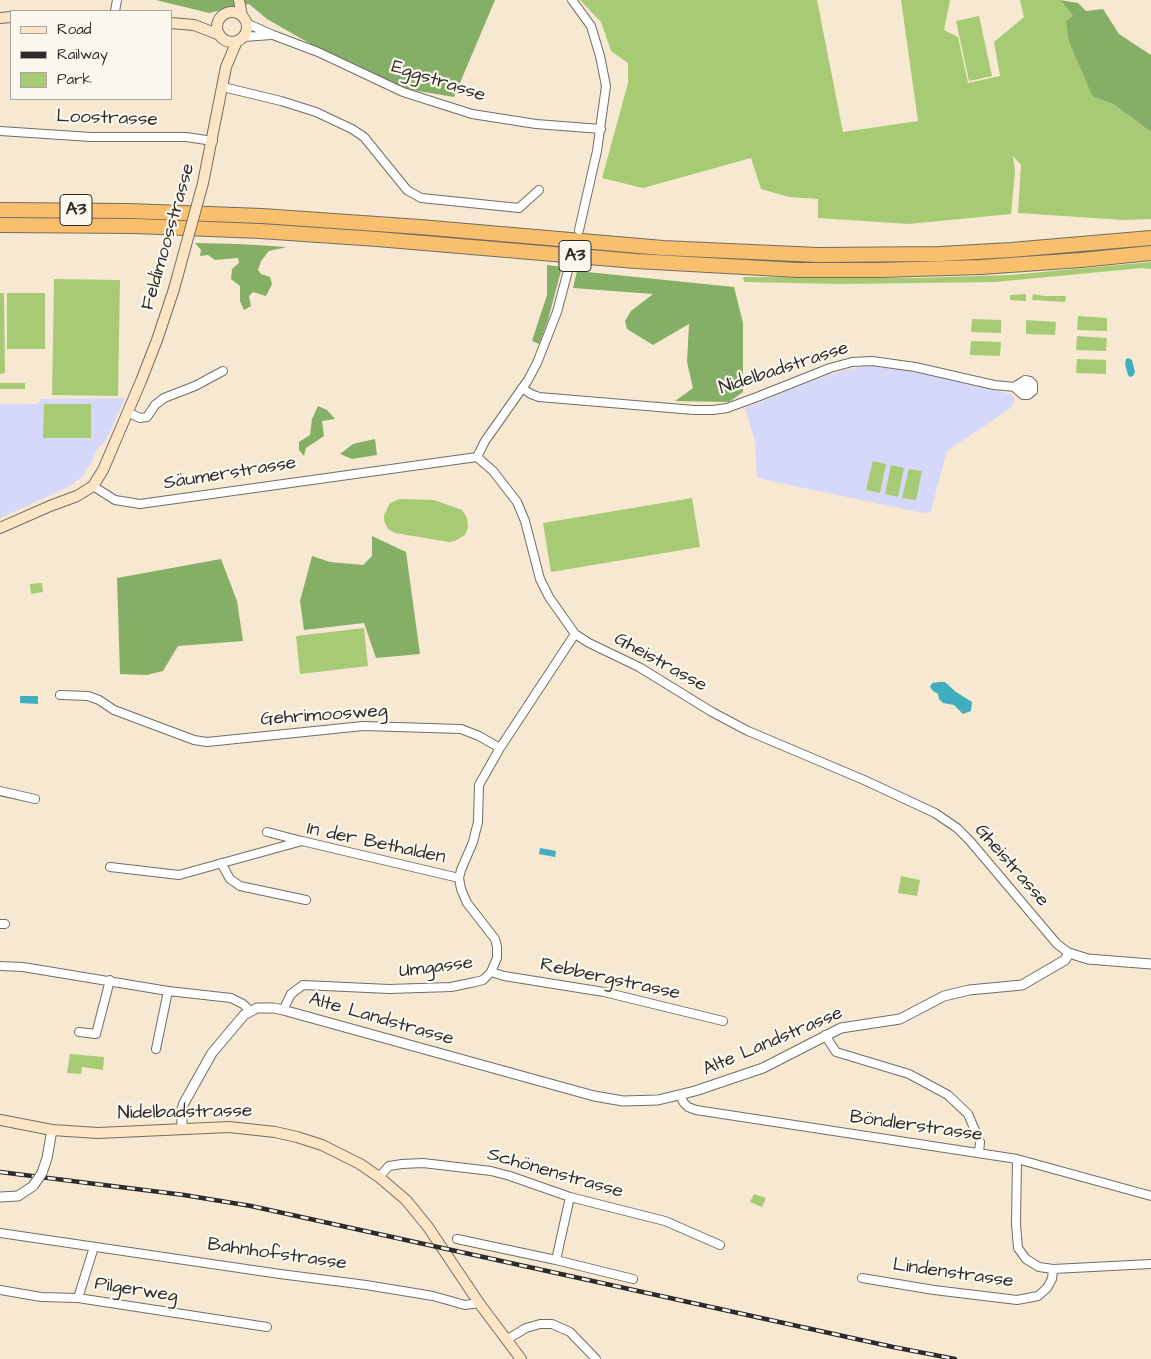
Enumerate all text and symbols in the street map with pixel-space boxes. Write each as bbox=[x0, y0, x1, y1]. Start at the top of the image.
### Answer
legend bbox=[10, 10, 172, 100]
text: Road bbox=[57, 19, 91, 40]
text: Railway bbox=[57, 44, 108, 65]
street label: Eggstrasse bbox=[388, 56, 488, 108]
text: Park bbox=[57, 69, 92, 90]
street label: Loostrasse bbox=[56, 106, 158, 132]
street label: Feldimoosstrasse bbox=[137, 161, 201, 313]
road number: A3 bbox=[60, 194, 92, 226]
road number: A3 bbox=[559, 240, 591, 272]
street label: Nidelbadstrasse bbox=[716, 337, 852, 401]
street label: Säumerstrasse bbox=[162, 452, 298, 496]
street label: Gheistrasse bbox=[610, 628, 710, 698]
street label: Gehrimoosweg bbox=[260, 700, 388, 732]
street label: In der Bethalden bbox=[305, 818, 447, 870]
street label: Gheistrasse bbox=[969, 820, 1053, 912]
street label: Umgasse bbox=[398, 952, 474, 984]
street label: Rebbergstrasse bbox=[538, 954, 682, 1006]
street label: Alte Landstrasse bbox=[306, 988, 456, 1052]
street label: Alte Landstrasse bbox=[700, 1002, 846, 1082]
street label: Nidelbadstrasse bbox=[118, 1100, 252, 1126]
street label: Böndlerstrasse bbox=[848, 1106, 984, 1148]
street label: Schönenstrasse bbox=[484, 1144, 626, 1204]
street label: Bahnhofstrasse bbox=[206, 1234, 348, 1276]
street label: Lindenstrasse bbox=[891, 1254, 1015, 1294]
street label: Pilgerweg bbox=[93, 1273, 179, 1309]

